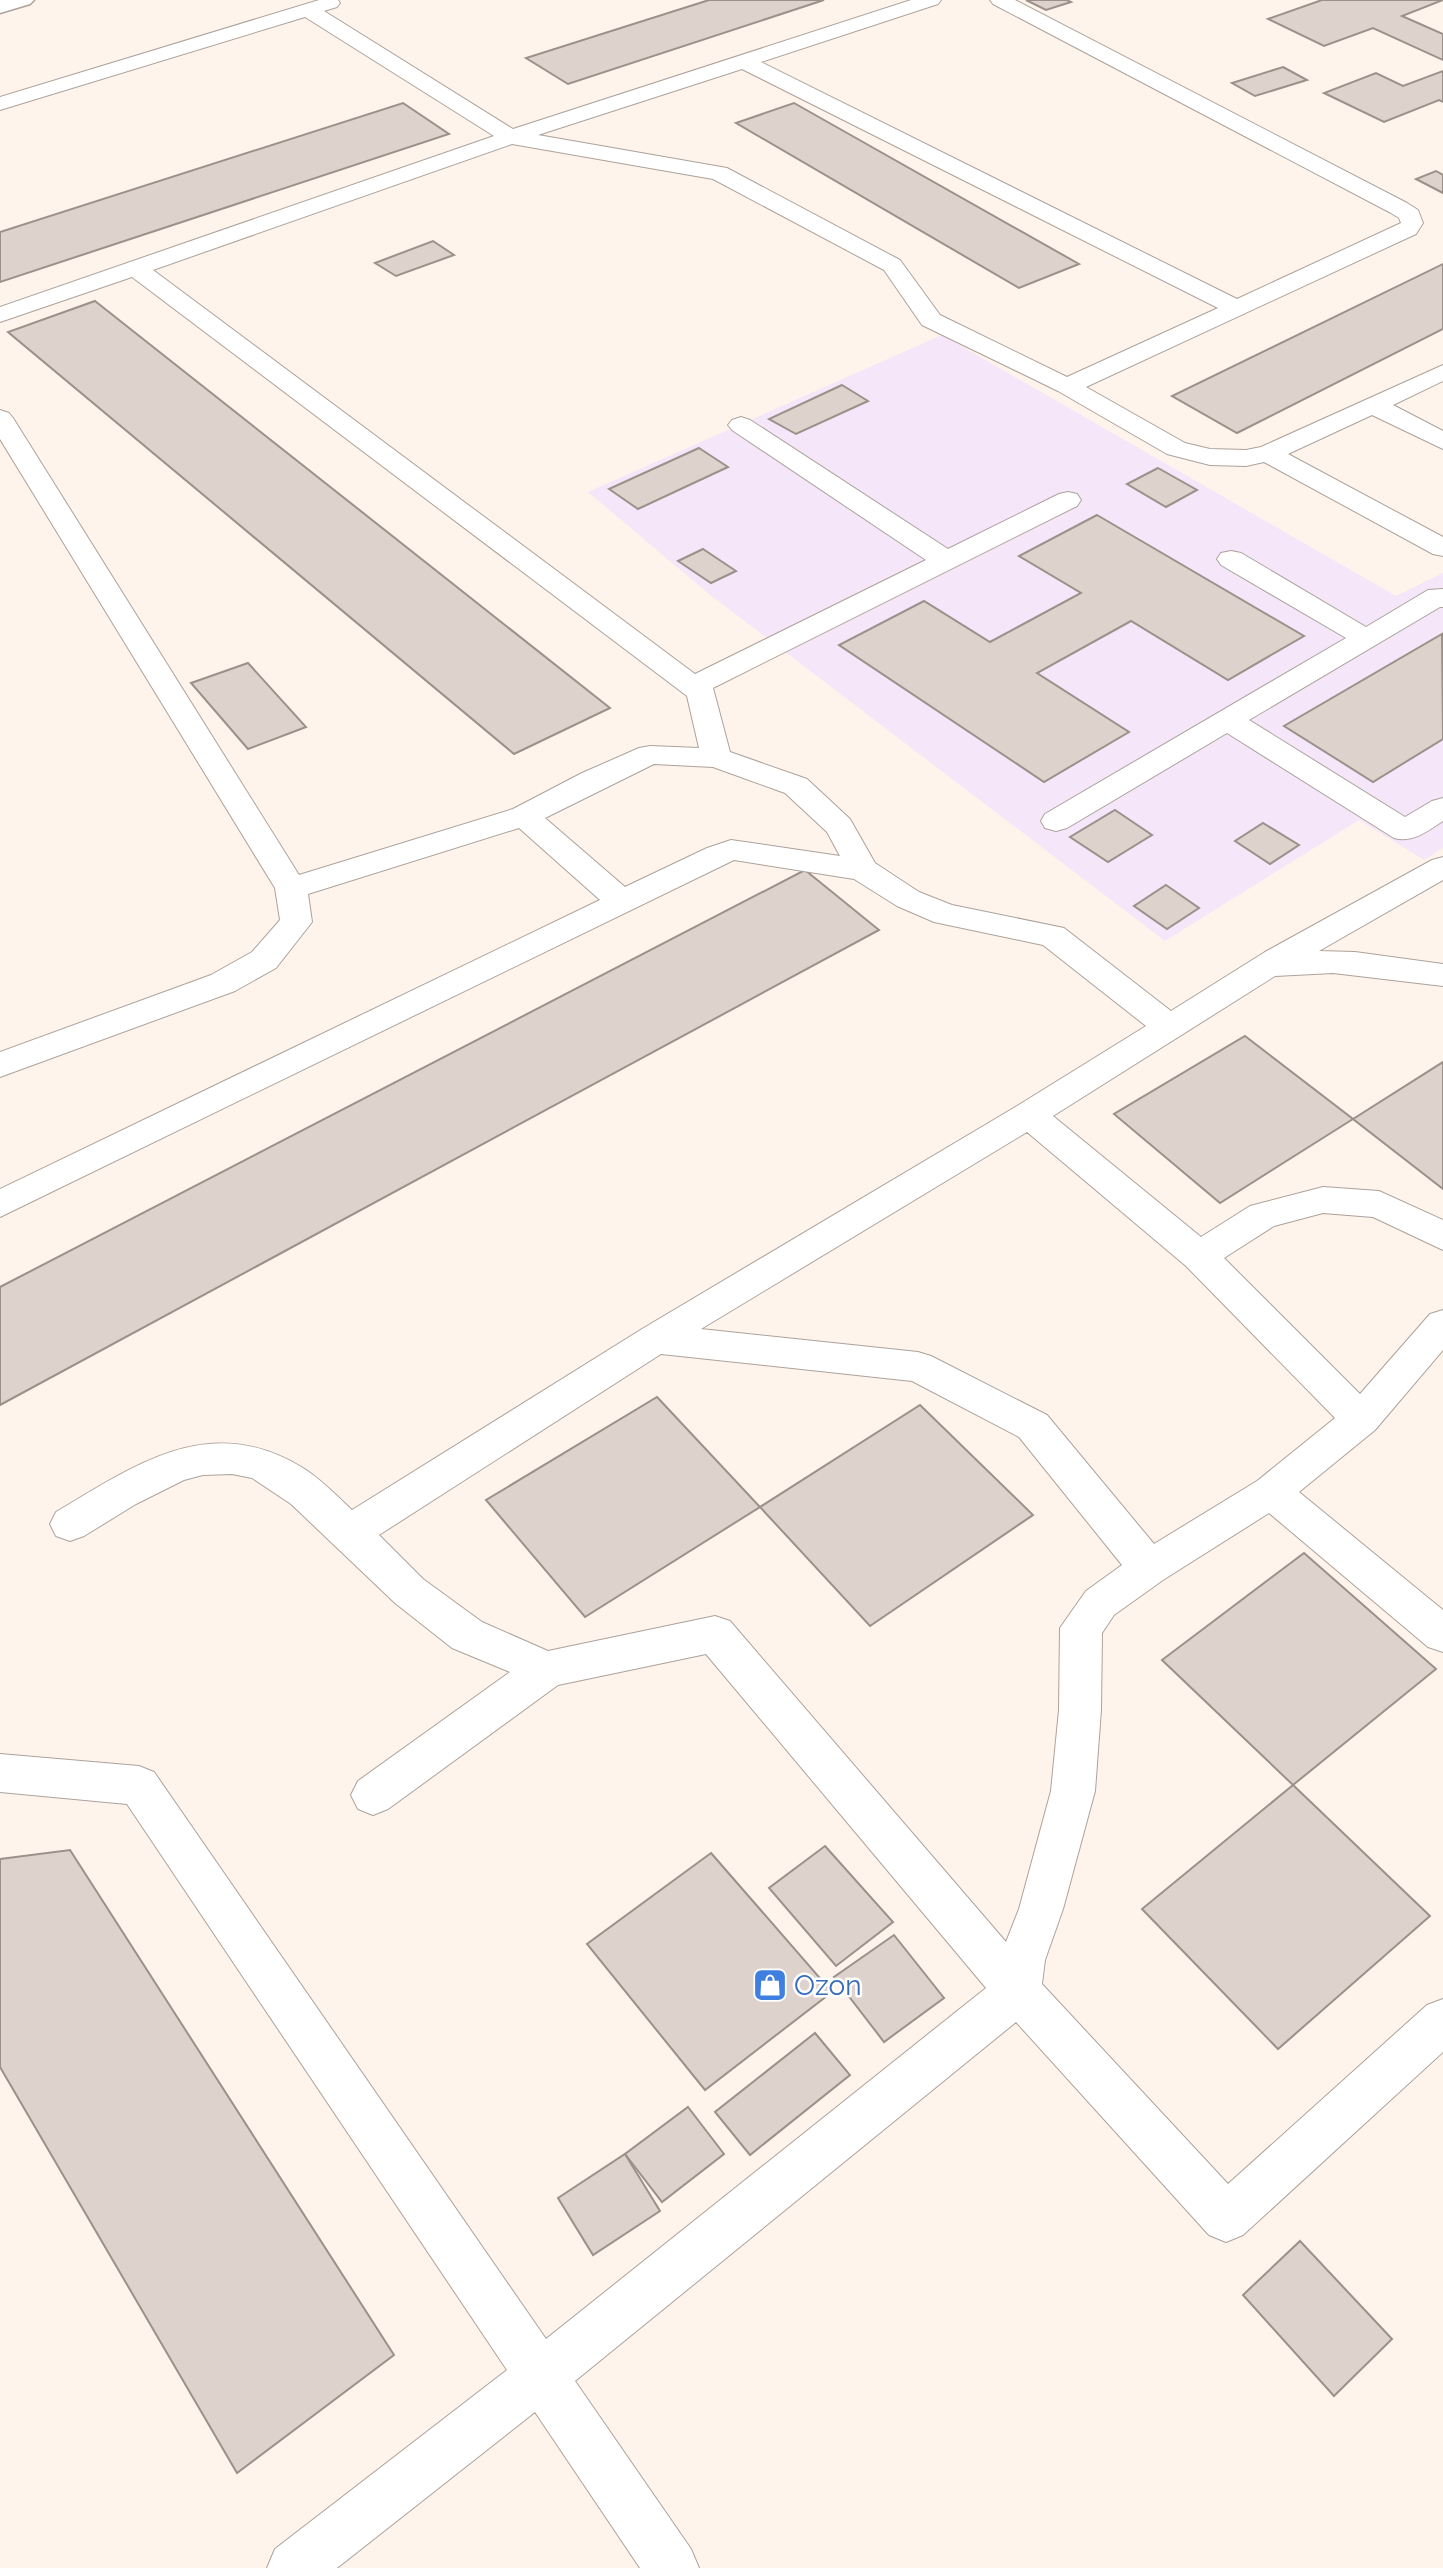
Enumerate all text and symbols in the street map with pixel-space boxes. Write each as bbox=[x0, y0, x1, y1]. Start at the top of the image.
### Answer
shop icon: Ozon bbox=[751, 1966, 789, 2004]
place label: Ozon bbox=[794, 1969, 861, 2002]

